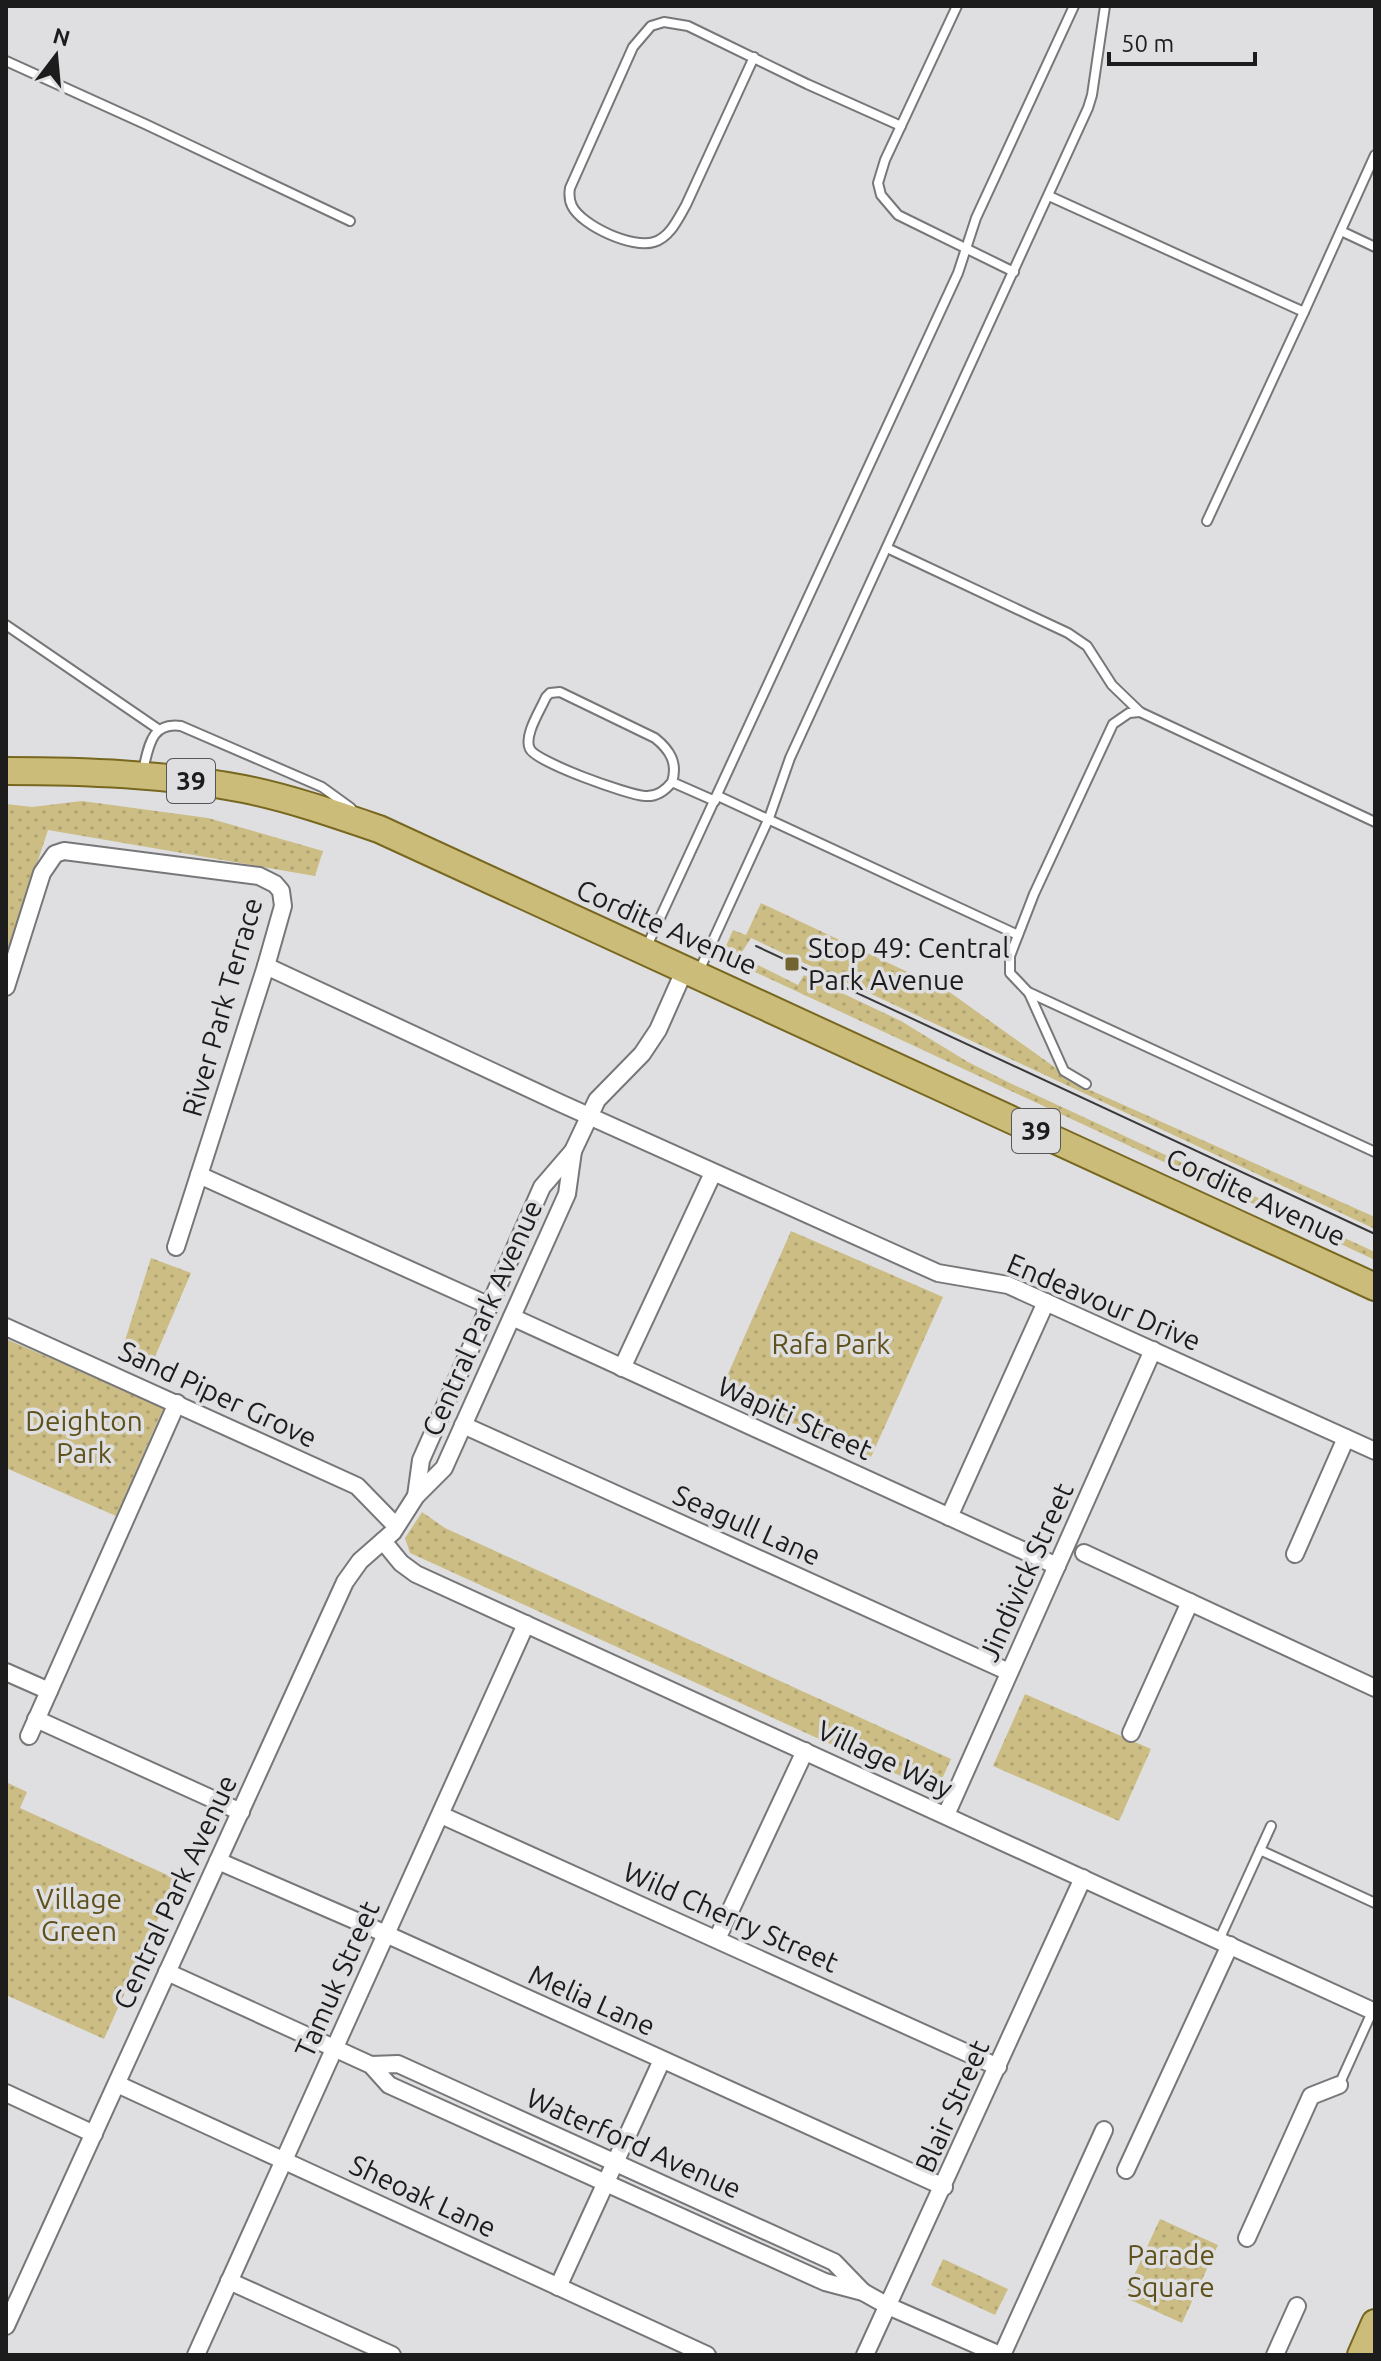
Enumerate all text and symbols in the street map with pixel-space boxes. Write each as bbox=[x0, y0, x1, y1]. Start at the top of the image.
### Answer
north arrow bbox=[16, 16, 96, 96]
scale bar bbox=[1109, 16, 1255, 66]
text: N bbox=[50, 22, 73, 51]
text: 50 m bbox=[1121, 30, 1174, 57]
road number: 39 bbox=[167, 759, 215, 803]
street label: Cordite Avenue bbox=[572, 873, 762, 980]
street label: River Park Terrace bbox=[175, 894, 268, 1120]
place label: Stop 49: Central Park Avenue bbox=[808, 932, 1010, 995]
marker: Stop 49: Central Park Avenue bbox=[783, 955, 801, 973]
road number: 39 bbox=[1012, 1109, 1060, 1153]
street label: Cordite Avenue bbox=[1162, 1141, 1351, 1252]
street label: Central Park Avenue bbox=[416, 1195, 548, 1440]
street label: Endeavour Drive bbox=[1003, 1247, 1206, 1356]
park label: Rafa Park bbox=[772, 1328, 890, 1359]
street label: Sand Piper Grove bbox=[114, 1334, 322, 1453]
street label: Wapiti Street bbox=[713, 1370, 877, 1465]
park label: Deighton Park bbox=[25, 1405, 143, 1468]
street label: Seagull Lane bbox=[669, 1478, 826, 1571]
street label: Jindivick Street bbox=[972, 1478, 1079, 1666]
street label: Village Way bbox=[813, 1714, 958, 1803]
street label: Central Park Avenue bbox=[107, 1770, 242, 2014]
street label: Wild Cherry Street bbox=[619, 1855, 843, 1978]
park label: Village Green bbox=[36, 1883, 122, 1946]
street label: Tamuk Street bbox=[288, 1896, 385, 2062]
street label: Melia Lane bbox=[524, 1958, 660, 2041]
street label: Blair Street bbox=[909, 2035, 994, 2177]
street label: Waterford Avenue bbox=[522, 2081, 746, 2204]
street label: Sheoak Lane bbox=[345, 2148, 501, 2243]
park label: Parade Square bbox=[1127, 2239, 1215, 2302]

